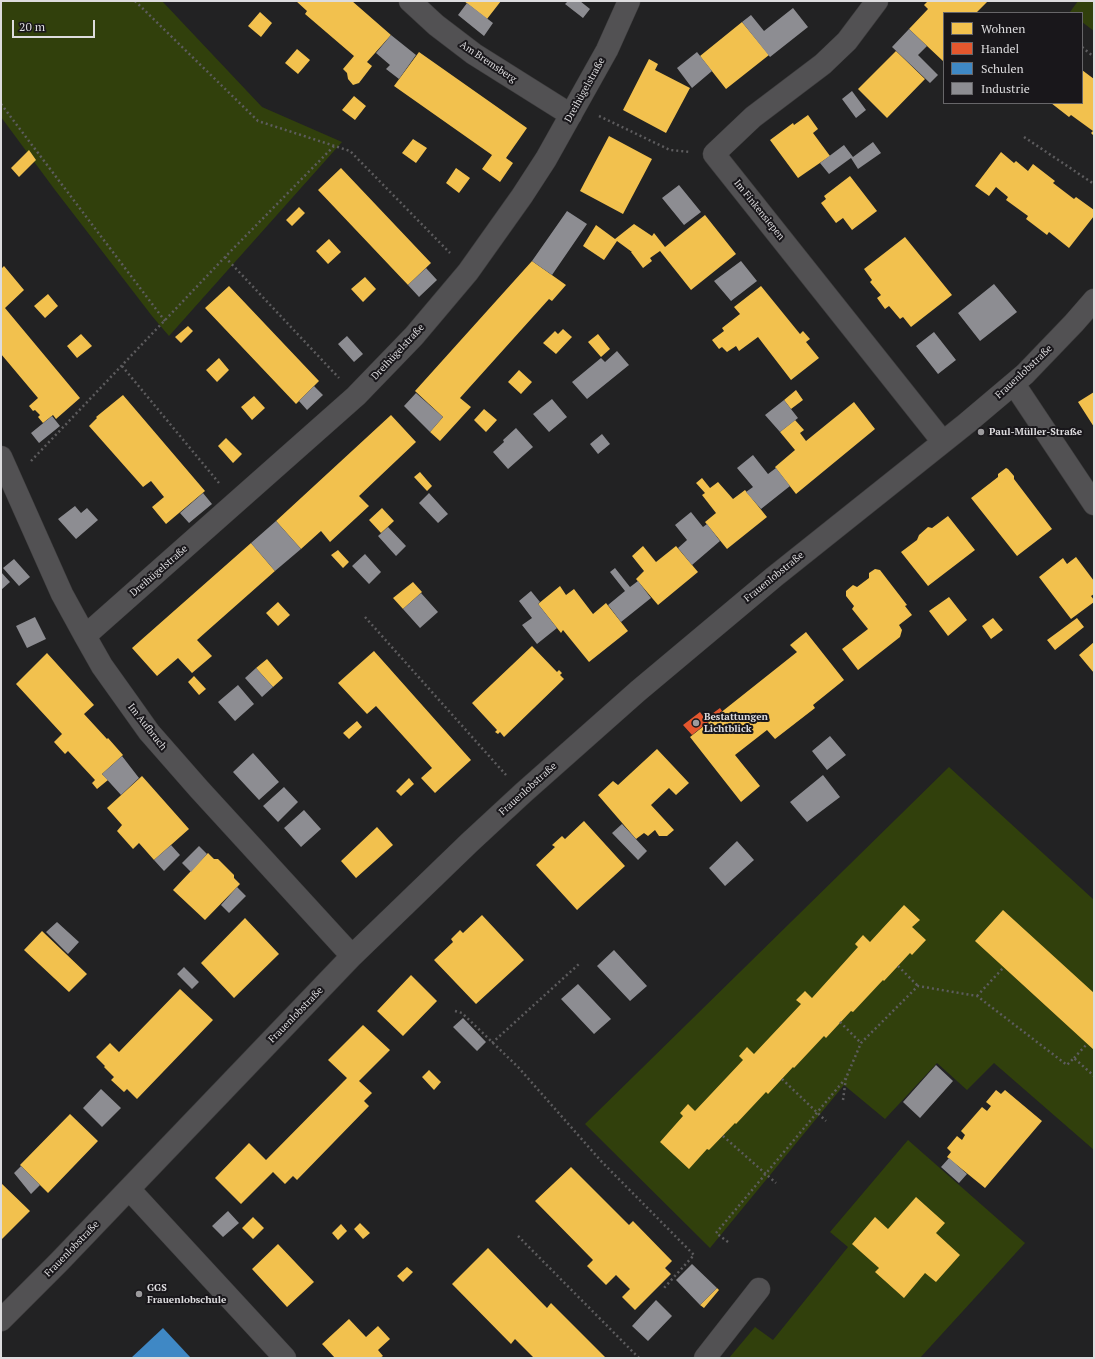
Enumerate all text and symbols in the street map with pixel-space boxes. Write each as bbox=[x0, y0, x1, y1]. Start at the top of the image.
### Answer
scale bar bbox=[14, 12, 97, 38]
legend bbox=[943, 12, 1083, 104]
text: 20 m bbox=[19, 19, 45, 34]
text: Wohnen bbox=[981, 21, 1025, 36]
street label: Am Bremsberg bbox=[458, 39, 518, 85]
text: Handel bbox=[981, 41, 1019, 56]
street label: Dreihügelstraße bbox=[562, 56, 608, 124]
text: Schulen bbox=[981, 61, 1024, 76]
text: Industrie bbox=[981, 81, 1030, 96]
street label: Im Finkensiepen bbox=[731, 177, 787, 243]
street label: Dreihügelstraße bbox=[369, 322, 427, 382]
street label: Frauenlobstraße bbox=[993, 343, 1055, 401]
place label: Paul-Müller-Straße bbox=[989, 426, 1082, 438]
marker: Paul-Müller-Straße bbox=[976, 427, 986, 437]
street label: Dreihügelstraße bbox=[128, 543, 190, 599]
street label: Frauenlobstraße bbox=[742, 549, 806, 605]
street label: Im Aufbruch bbox=[125, 701, 169, 753]
place label: Bestattungen Lichtblick bbox=[704, 711, 768, 734]
marker: Bestattungen Lichtblick bbox=[691, 718, 701, 728]
street label: Frauenlobstraße bbox=[497, 760, 559, 818]
street label: Frauenlobstraße bbox=[266, 984, 326, 1046]
street label: Frauenlobstraße bbox=[42, 1218, 102, 1280]
place label: GGS Frauenlobschule bbox=[147, 1282, 226, 1306]
marker: GGS Frauenlobschule bbox=[134, 1289, 144, 1299]

